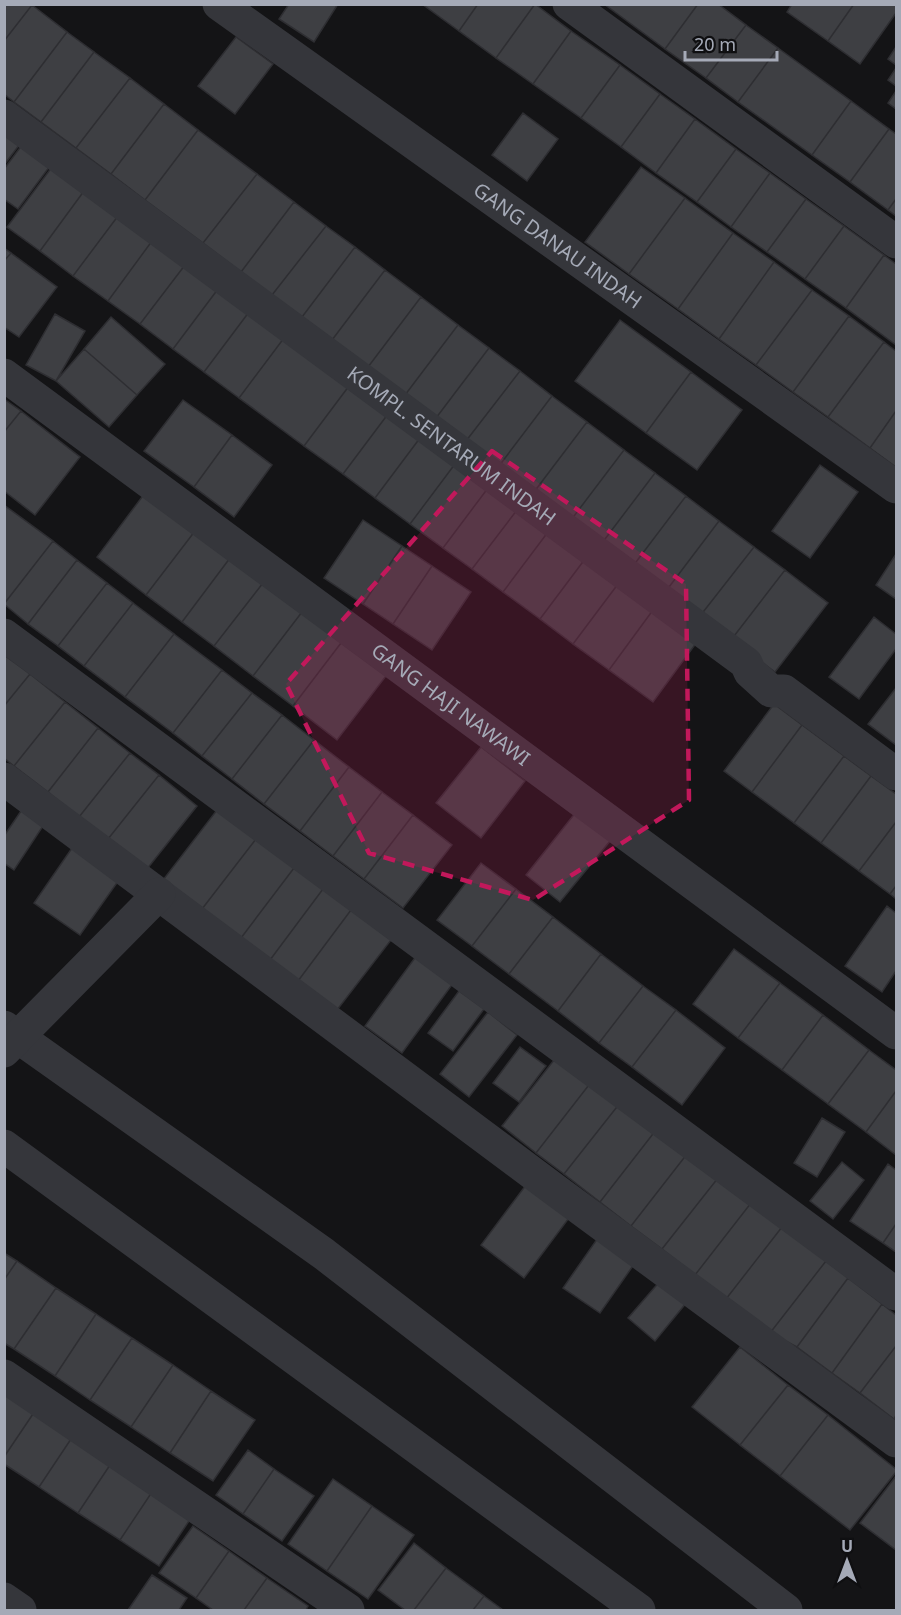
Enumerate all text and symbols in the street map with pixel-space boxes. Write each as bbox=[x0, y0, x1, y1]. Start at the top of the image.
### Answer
scale bar bbox=[685, 24, 776, 62]
text: 20 m bbox=[694, 32, 736, 56]
street label: GANG DANAU INDAH bbox=[468, 176, 648, 315]
street label: KOMPL. SENTARUM INDAH bbox=[342, 360, 562, 531]
street label: GANG HAJI NAWAWI bbox=[366, 637, 536, 772]
north arrow bbox=[817, 1531, 877, 1591]
text: U bbox=[841, 1535, 853, 1557]

